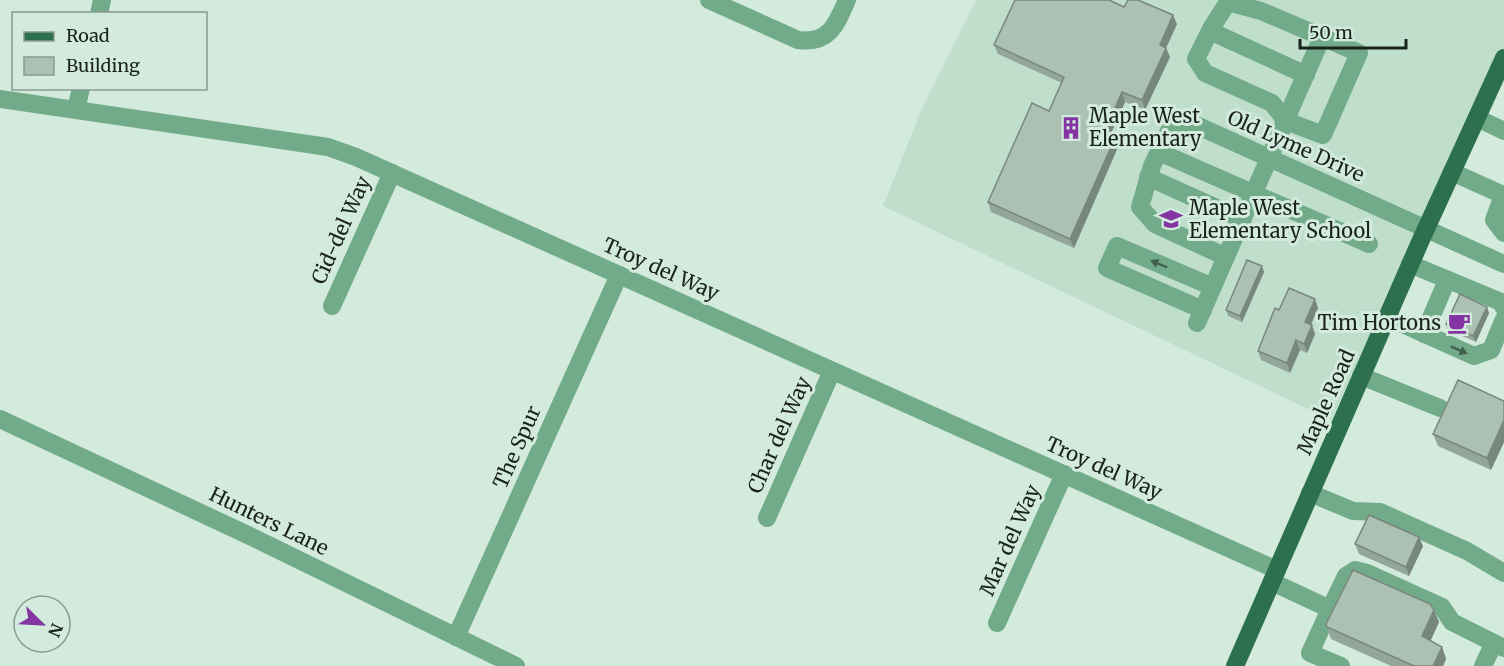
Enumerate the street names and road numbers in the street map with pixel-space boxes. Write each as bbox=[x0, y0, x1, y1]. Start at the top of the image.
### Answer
street label: Old Lyme Drive bbox=[1224, 104, 1369, 187]
street label: Cid-del Way bbox=[306, 172, 376, 288]
street label: Troy del Way bbox=[599, 232, 724, 305]
street label: Maple Road bbox=[1291, 345, 1360, 458]
street label: Char del Way bbox=[742, 372, 816, 497]
street label: The Spur bbox=[487, 402, 546, 492]
street label: Troy del Way bbox=[1042, 431, 1167, 504]
street label: Mar del Way bbox=[974, 480, 1045, 599]
street label: Hunters Lane bbox=[205, 481, 333, 560]

